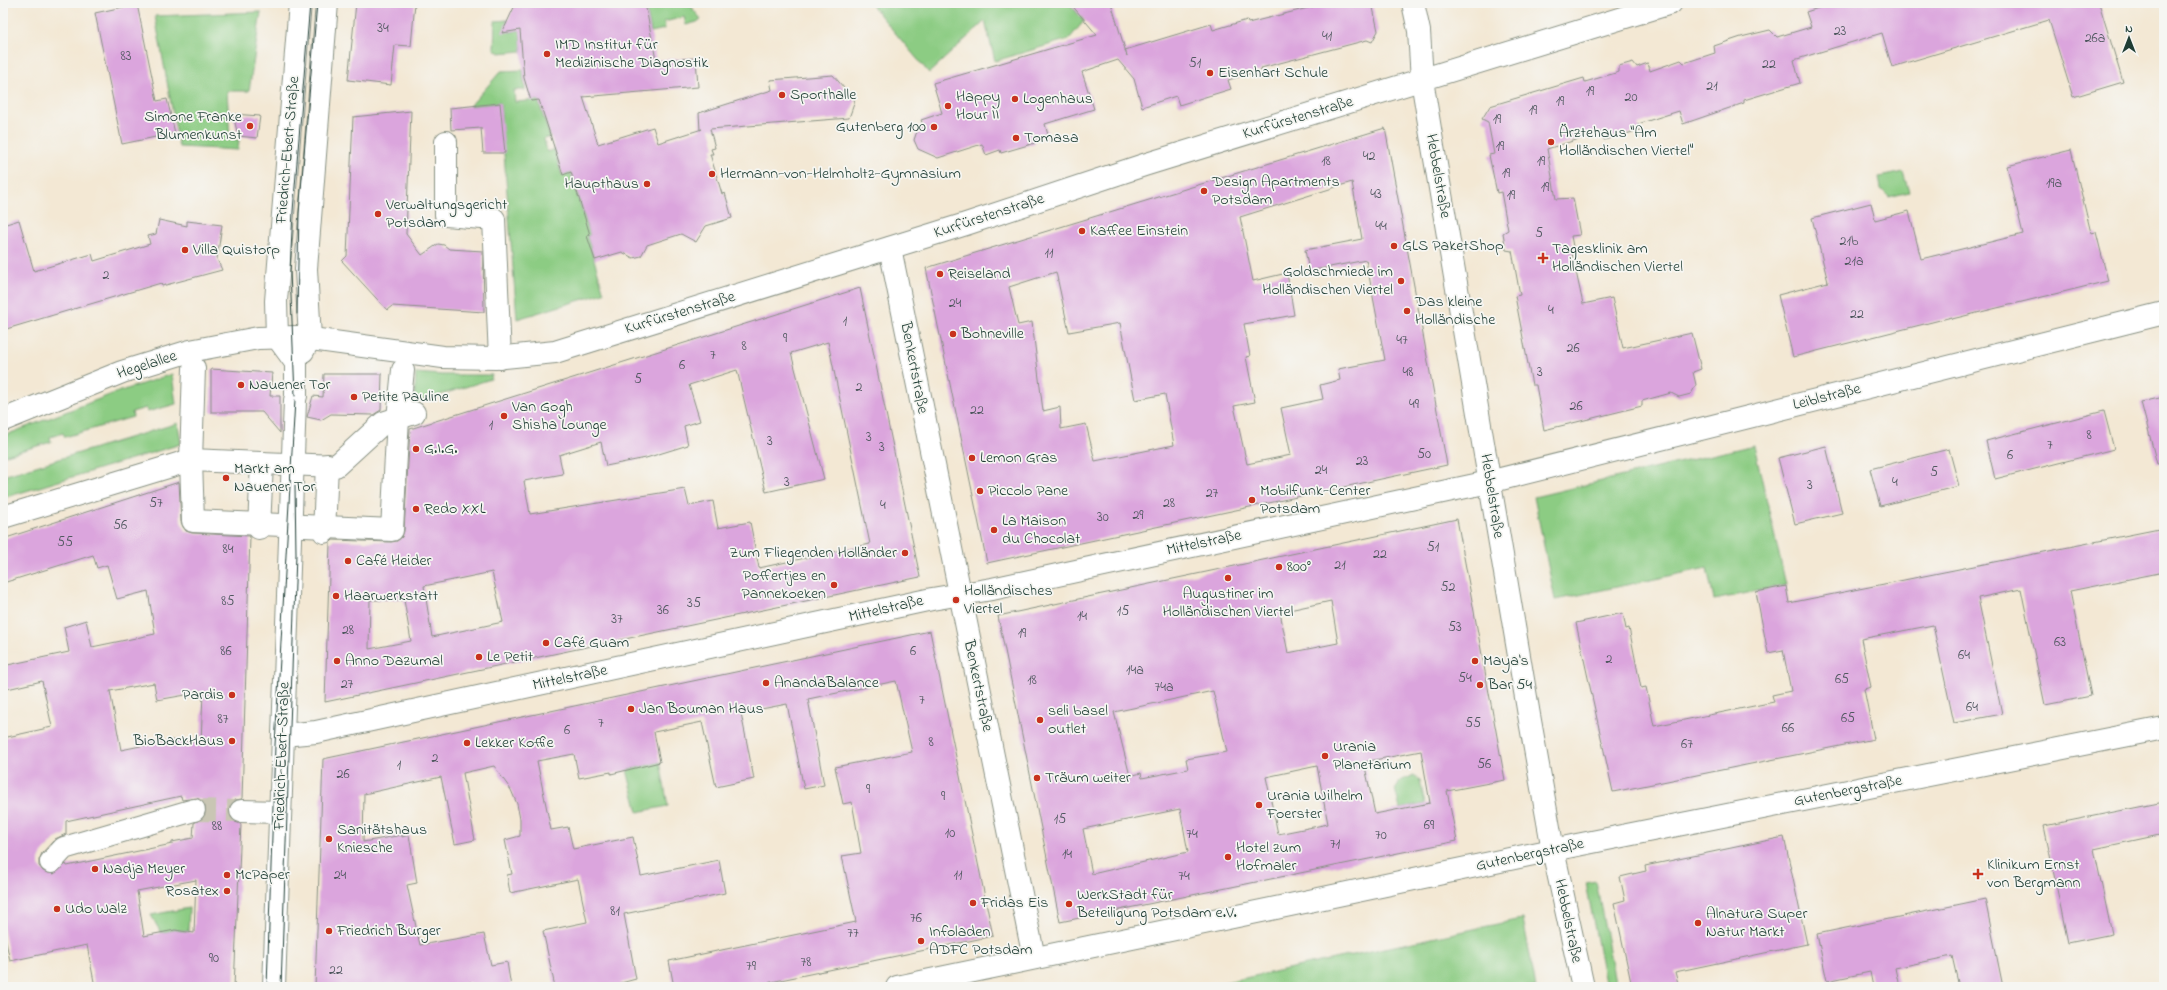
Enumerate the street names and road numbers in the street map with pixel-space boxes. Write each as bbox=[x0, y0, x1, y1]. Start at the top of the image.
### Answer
street label: Friedrich-Ebert-Straße bbox=[270, 74, 306, 226]
street label: Kurfürstenstraße bbox=[1240, 90, 1357, 146]
street label: Hebbelstraße bbox=[1419, 132, 1457, 221]
street label: Kurfürstenstraße bbox=[931, 187, 1048, 245]
street label: Kurfürstenstraße bbox=[622, 285, 739, 341]
street label: Benkertstraße bbox=[893, 319, 935, 417]
street label: Hegelallee bbox=[114, 344, 181, 386]
street label: Leiblstraße bbox=[1790, 377, 1864, 417]
street label: Hebbelstraße bbox=[1473, 452, 1511, 541]
street label: Mittelstraße bbox=[1164, 523, 1244, 563]
street label: Mittelstraße bbox=[846, 589, 926, 629]
street label: Benkertstraße bbox=[956, 637, 1000, 735]
street label: Mittelstraße bbox=[530, 658, 610, 698]
street label: Friedrich-Ebert-Straße bbox=[267, 681, 297, 831]
street label: Gutenbergstraße bbox=[1792, 769, 1905, 813]
street label: Gutenbergstraße bbox=[1474, 832, 1587, 878]
street label: Hebbelstraße bbox=[1547, 877, 1589, 966]

